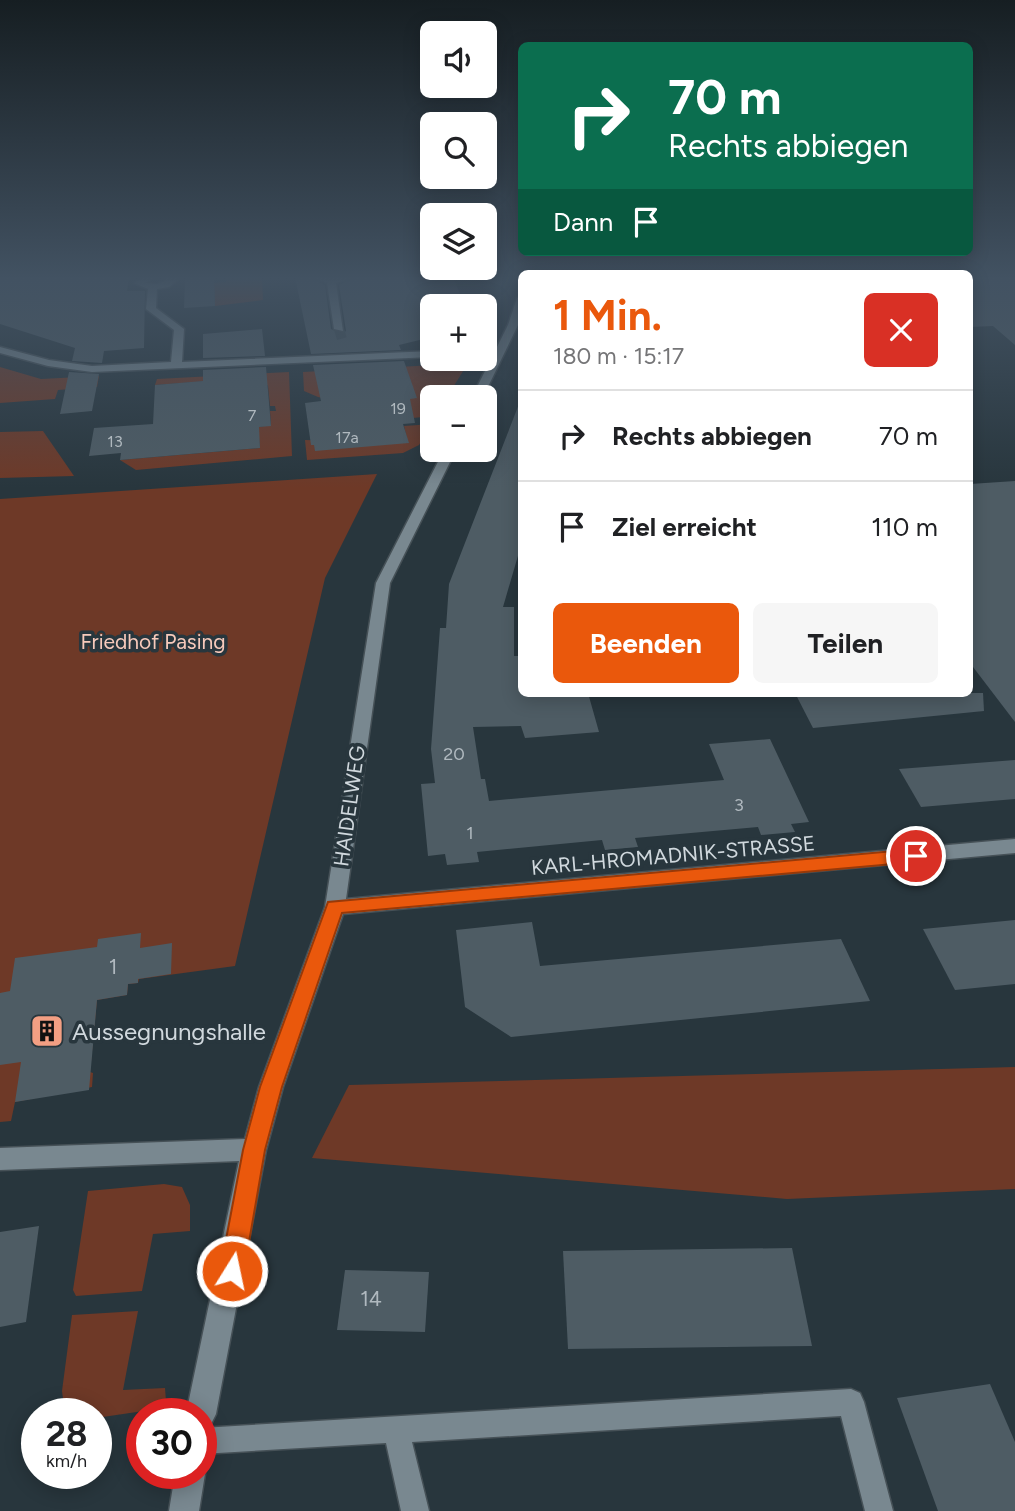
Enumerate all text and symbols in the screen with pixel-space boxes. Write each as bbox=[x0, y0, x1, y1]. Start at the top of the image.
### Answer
map controls bbox=[420, 21, 497, 462]
button: sound bbox=[420, 21, 497, 98]
text: 70 m bbox=[668, 67, 781, 126]
icon: right bbox=[553, 70, 644, 161]
button: search bbox=[420, 112, 497, 189]
text: Rechts abbiegen bbox=[668, 127, 908, 165]
button: layers bbox=[420, 203, 497, 280]
icon: arrive bbox=[627, 203, 665, 241]
text: Dann bbox=[553, 206, 613, 238]
text: 1 Min. bbox=[553, 290, 662, 341]
button: close bbox=[864, 293, 938, 367]
button: + bbox=[420, 294, 497, 371]
text: 180 m · 15:17 bbox=[553, 342, 684, 370]
button: − bbox=[420, 385, 497, 462]
house number: 19 bbox=[390, 399, 406, 418]
house number: 7 bbox=[248, 406, 257, 425]
icon: right bbox=[553, 417, 591, 455]
text: Rechts abbiegen bbox=[612, 420, 812, 452]
text: 70 m bbox=[879, 420, 938, 452]
house number: 17a bbox=[335, 428, 359, 447]
house number: 13 bbox=[107, 432, 123, 451]
icon: arrive bbox=[553, 508, 591, 546]
text: Ziel erreicht bbox=[612, 511, 757, 543]
text: 110 m bbox=[871, 511, 938, 543]
button: Beenden bbox=[553, 603, 739, 683]
button: Teilen bbox=[753, 603, 938, 683]
park label: Friedhof Pasing bbox=[80, 629, 226, 654]
house number: 20 bbox=[443, 743, 465, 765]
street label: HAIDELWEG bbox=[328, 744, 370, 868]
house number: 3 bbox=[734, 794, 744, 816]
house number: 1 bbox=[466, 822, 474, 844]
pin bbox=[886, 826, 946, 886]
street label: KARL-HROMADNIK-STRASSE bbox=[530, 830, 816, 880]
icon: arrive bbox=[897, 837, 935, 875]
house number: 1 bbox=[109, 954, 117, 979]
building icon: Aussegnungshalle bbox=[28, 1012, 66, 1050]
place label: Aussegnungshalle bbox=[72, 1017, 266, 1046]
position arrow bbox=[195, 1234, 269, 1308]
house number: 14 bbox=[360, 1286, 382, 1311]
speed limit sign: 30 bbox=[126, 1398, 217, 1489]
text: 28 bbox=[46, 1413, 87, 1455]
text: km/h bbox=[46, 1450, 87, 1472]

